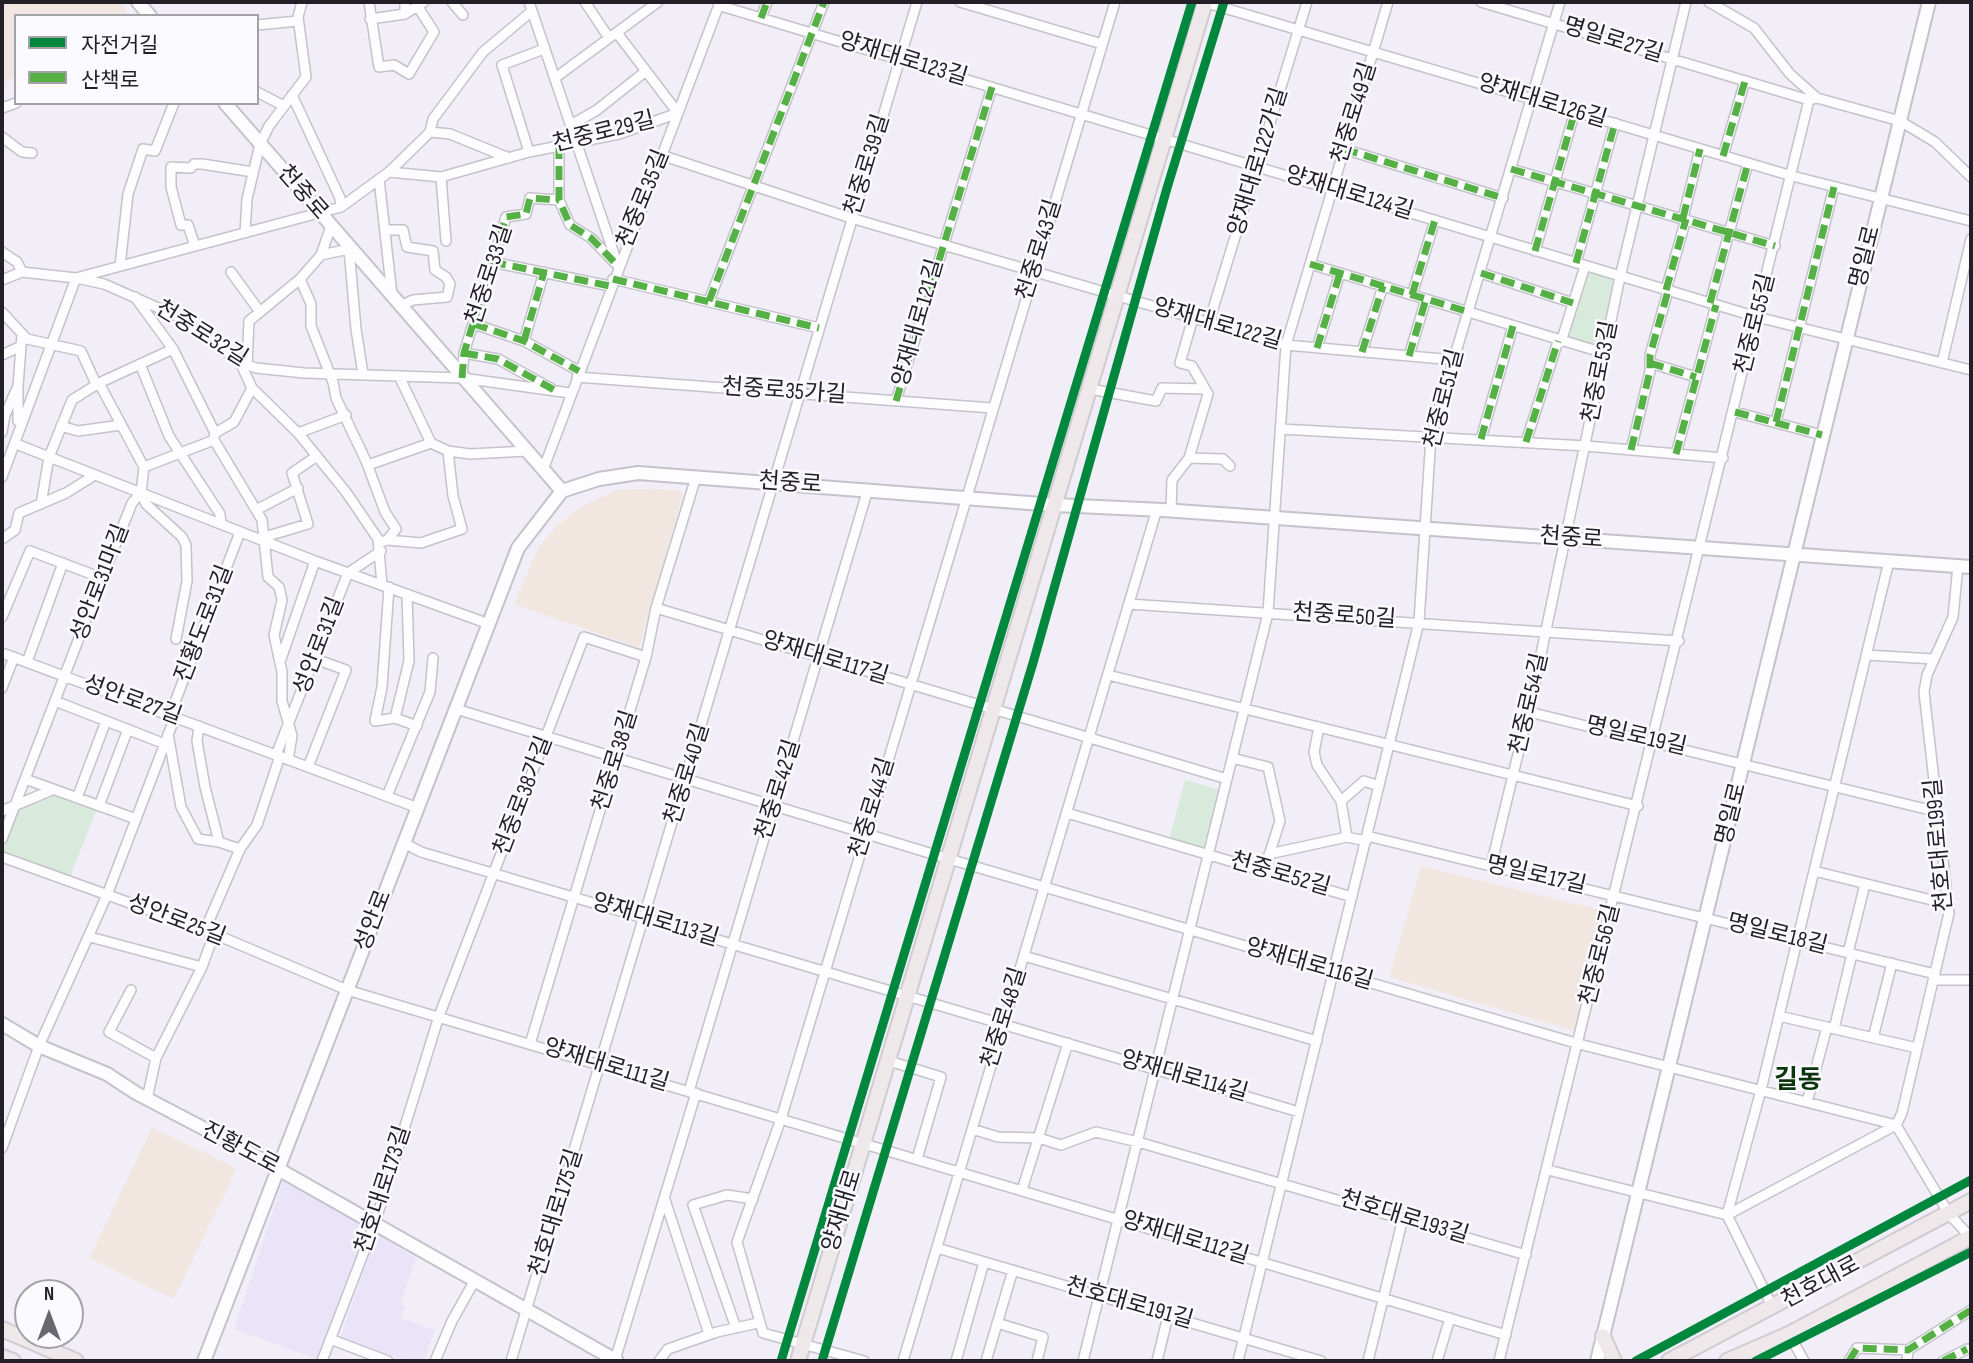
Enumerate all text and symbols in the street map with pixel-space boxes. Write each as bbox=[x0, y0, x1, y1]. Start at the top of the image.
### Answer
street label: 명일로27길 bbox=[1560, 13, 1666, 69]
legend bbox=[14, 14, 259, 105]
street label: 양재대로123길 bbox=[835, 27, 971, 93]
text: 자전거길 bbox=[81, 33, 158, 58]
street label: 천중로49길 bbox=[1327, 59, 1383, 167]
text: 산책로 bbox=[81, 68, 139, 93]
street label: 양재대로126길 bbox=[1474, 69, 1610, 135]
street label: 양재대로122가길 bbox=[1223, 84, 1295, 240]
street label: 천중로29길 bbox=[550, 107, 658, 159]
street label: 천중로39길 bbox=[840, 111, 896, 219]
street label: 천중로35길 bbox=[612, 146, 676, 252]
street label: 천중로 bbox=[271, 160, 333, 226]
street label: 양재대로124길 bbox=[1281, 161, 1417, 227]
street label: 천중로43길 bbox=[1012, 196, 1068, 304]
street label: 천중로33길 bbox=[461, 221, 519, 329]
street label: 명일로 bbox=[1845, 223, 1887, 291]
street label: 양재대로121길 bbox=[888, 256, 950, 390]
street label: 천중로55길 bbox=[1730, 271, 1782, 377]
street label: 양재대로122길 bbox=[1149, 293, 1285, 357]
street label: 천중로32길 bbox=[150, 295, 252, 373]
street label: 천중로53길 bbox=[1578, 319, 1624, 425]
street label: 천중로51길 bbox=[1419, 346, 1471, 452]
street label: 천중로35가길 bbox=[721, 374, 847, 410]
street label: 천중로 bbox=[757, 468, 823, 500]
street label: 성안로31마길 bbox=[66, 520, 136, 646]
street label: 천중로 bbox=[1538, 523, 1604, 555]
street label: 진황도로31길 bbox=[170, 561, 240, 687]
street label: 성안로31길 bbox=[289, 593, 351, 699]
street label: 천중로50길 bbox=[1291, 600, 1397, 634]
street label: 양재대로117길 bbox=[758, 627, 892, 691]
street label: 천중로54길 bbox=[1505, 650, 1555, 758]
street label: 성안로27길 bbox=[79, 670, 185, 732]
street label: 천중로38길 bbox=[588, 707, 644, 815]
street label: 명일로19길 bbox=[1583, 712, 1689, 762]
street label: 천중로40길 bbox=[660, 720, 716, 828]
street label: 천중로38가길 bbox=[489, 732, 559, 860]
street label: 천중로42길 bbox=[751, 736, 807, 844]
street label: 천중로44길 bbox=[845, 754, 901, 862]
street label: 천호대로199길 bbox=[1920, 777, 1960, 913]
street label: 명일로 bbox=[1711, 780, 1753, 848]
street label: 천중로52길 bbox=[1227, 847, 1333, 903]
street label: 명일로17길 bbox=[1483, 851, 1589, 901]
street label: 성안로 bbox=[350, 886, 398, 956]
street label: 양재대로113길 bbox=[588, 889, 722, 953]
street label: 성안로25길 bbox=[123, 890, 229, 952]
street label: 천중로56길 bbox=[1575, 901, 1627, 1009]
street label: 명일로18길 bbox=[1724, 909, 1830, 961]
street label: 양재대로116길 bbox=[1242, 934, 1376, 996]
street label: 천중로48길 bbox=[977, 964, 1033, 1072]
street label: 양재대로111길 bbox=[540, 1034, 672, 1098]
street label: 양재대로114길 bbox=[1117, 1046, 1251, 1108]
district label: 길동 bbox=[1774, 1065, 1822, 1097]
street label: 진황도로 bbox=[196, 1117, 284, 1181]
street label: 천호대로173길 bbox=[350, 1123, 418, 1257]
street label: 천호대로175길 bbox=[524, 1146, 590, 1280]
street label: 양재대로 bbox=[817, 1166, 869, 1256]
street label: 천호대로193길 bbox=[1336, 1185, 1472, 1251]
street label: 양재대로112길 bbox=[1118, 1207, 1252, 1271]
street label: 천호대로 bbox=[1777, 1251, 1865, 1315]
street label: 천호대로191길 bbox=[1062, 1273, 1196, 1335]
north arrow bbox=[14, 1279, 84, 1349]
text: N bbox=[44, 1283, 54, 1306]

